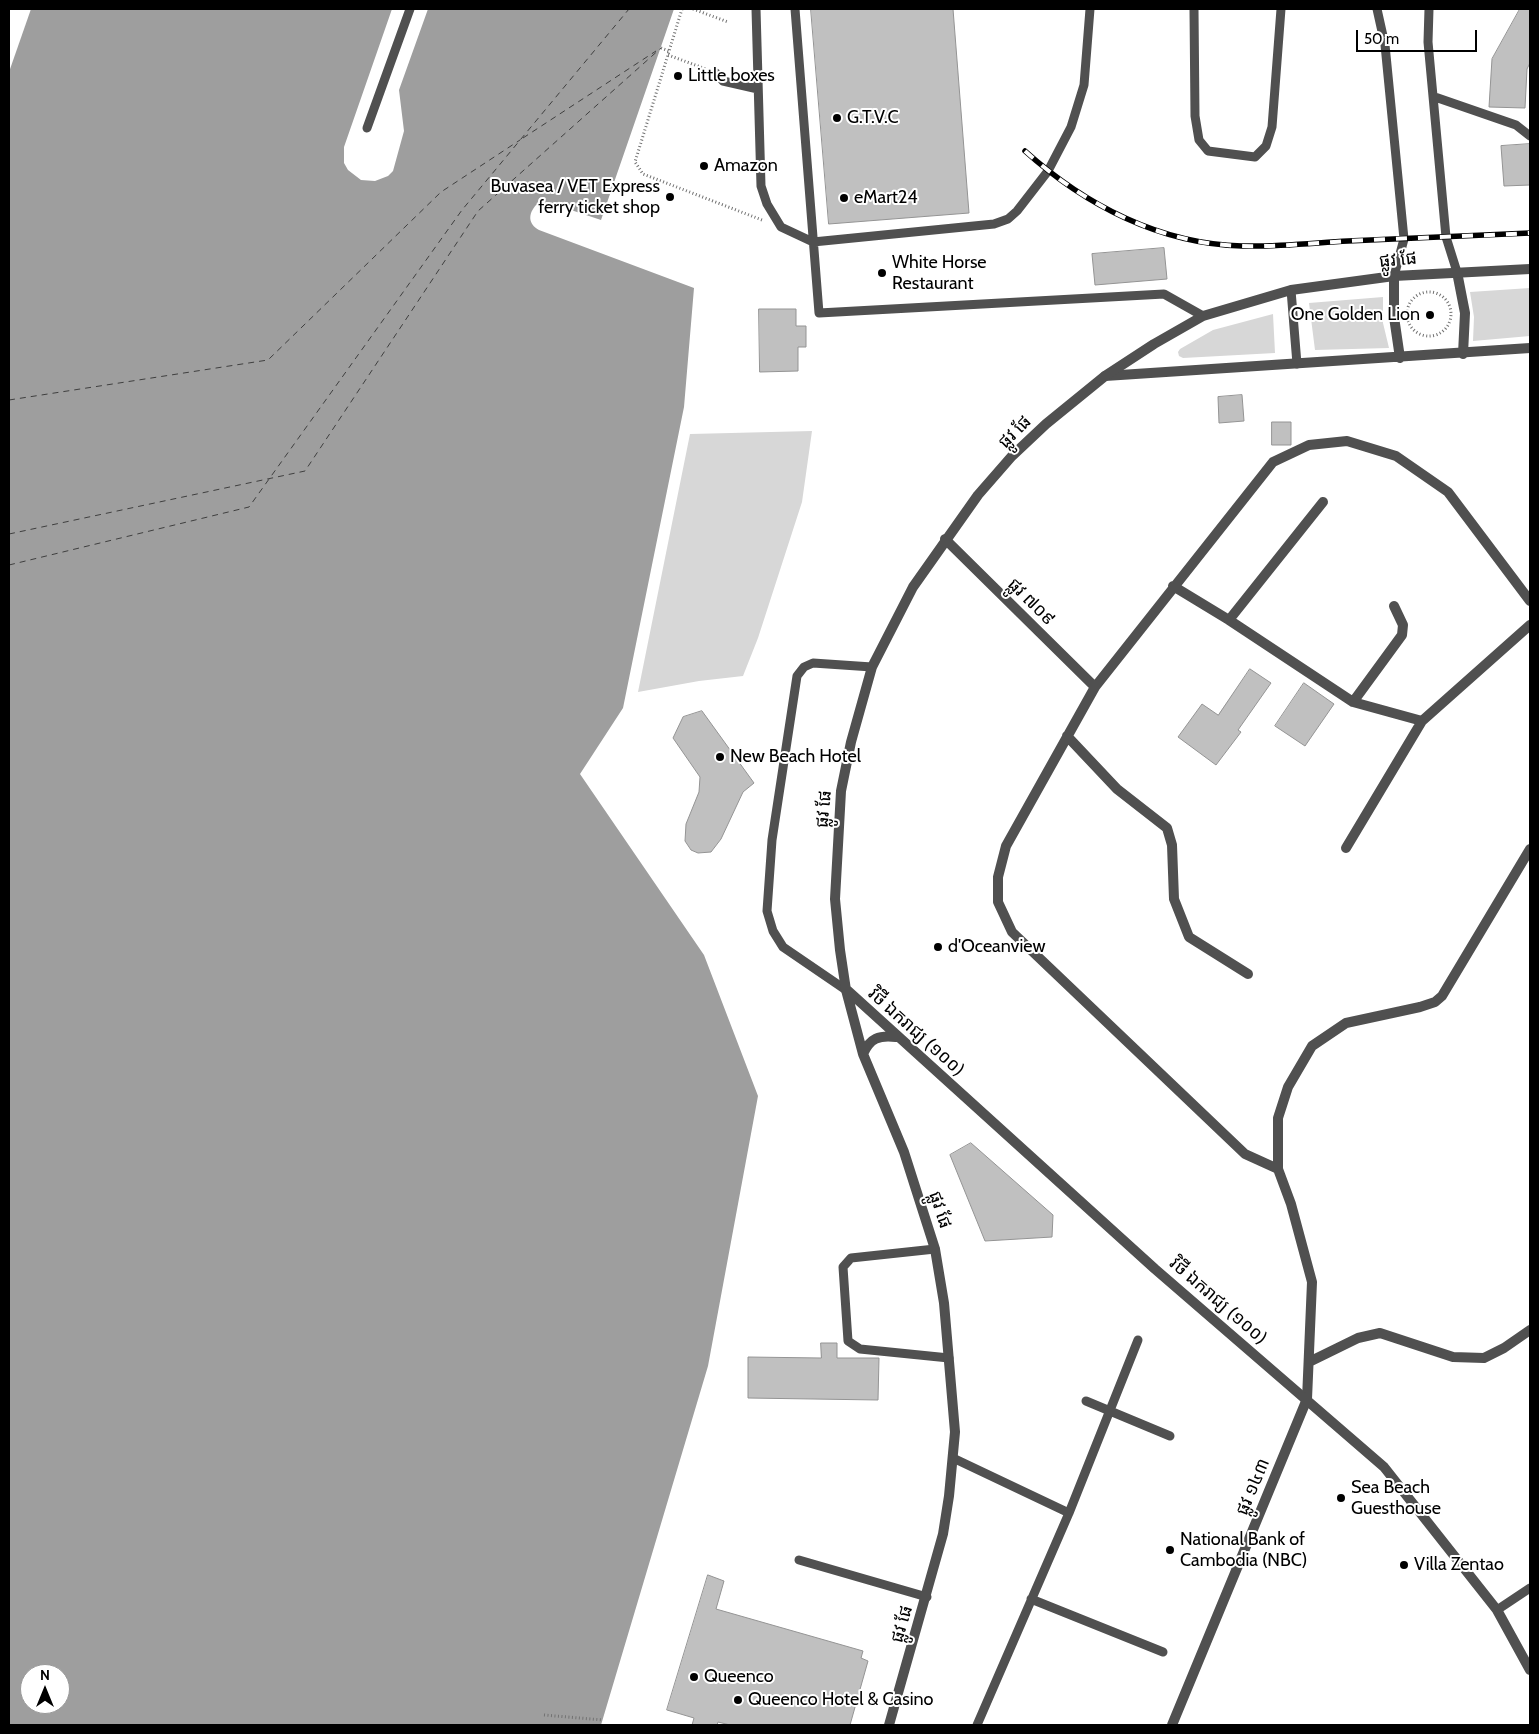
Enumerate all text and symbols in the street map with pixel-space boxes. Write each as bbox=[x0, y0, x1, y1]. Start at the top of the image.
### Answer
scale bar bbox=[1359, 20, 1480, 52]
text: 50 m bbox=[1364, 30, 1399, 48]
place label: Little boxes bbox=[688, 65, 775, 87]
marker: Little boxes bbox=[672, 70, 684, 82]
place label: G.T.V.C bbox=[847, 107, 899, 129]
marker: G.T.V.C bbox=[831, 112, 843, 124]
place label: Amazon bbox=[714, 155, 778, 177]
marker: Amazon bbox=[698, 160, 710, 172]
place label: Buvasea / VET Express ferry ticket shop bbox=[491, 176, 660, 218]
place label: eMart24 bbox=[854, 187, 918, 209]
marker: Buvasea / VET Express ferry ticket shop bbox=[664, 191, 676, 203]
marker: eMart24 bbox=[838, 192, 850, 204]
street label: ផ្លូវ ផែ bbox=[1378, 248, 1418, 272]
place label: White Horse Restaurant bbox=[892, 252, 987, 294]
marker: White Horse Restaurant bbox=[876, 267, 888, 279]
place label: One Golden Lion bbox=[1291, 304, 1420, 326]
marker: One Golden Lion bbox=[1424, 309, 1436, 321]
street label: ផ្លូវ ផែ bbox=[994, 411, 1036, 453]
street label: ផ្លូវ ៧០៩ bbox=[1003, 574, 1059, 630]
place label: New Beach Hotel bbox=[730, 746, 861, 768]
marker: New Beach Hotel bbox=[714, 751, 726, 763]
street label: ផ្លូវ ផែ bbox=[812, 789, 836, 829]
place label: d'Oceanview bbox=[948, 936, 1046, 958]
marker: d'Oceanview bbox=[932, 941, 944, 953]
street label: វិថី ឯករាជ្យ (១០០) bbox=[864, 983, 968, 1081]
street label: ផ្លូវ ផែ bbox=[924, 1189, 956, 1231]
street label: វិថី ឯករាជ្យ (១០០) bbox=[1165, 1253, 1271, 1349]
street label: ផ្លូវ ១៤៣ bbox=[1231, 1455, 1275, 1519]
place label: Sea Beach Guesthouse bbox=[1351, 1477, 1441, 1520]
marker: Sea Beach Guesthouse bbox=[1335, 1492, 1347, 1504]
place label: National Bank of Cambodia (NBC) bbox=[1180, 1529, 1307, 1572]
marker: National Bank of Cambodia (NBC) bbox=[1164, 1544, 1176, 1556]
place label: Villa Zentao bbox=[1414, 1554, 1504, 1576]
marker: Villa Zentao bbox=[1398, 1559, 1410, 1571]
street label: ផ្លូវ ផែ bbox=[886, 1603, 918, 1645]
north arrow bbox=[20, 1664, 70, 1714]
text: N bbox=[40, 1666, 50, 1684]
place label: Queenco bbox=[704, 1666, 774, 1688]
marker: Queenco bbox=[688, 1671, 700, 1683]
place label: Queenco Hotel & Casino bbox=[748, 1689, 933, 1711]
marker: Queenco Hotel & Casino bbox=[732, 1694, 744, 1706]

